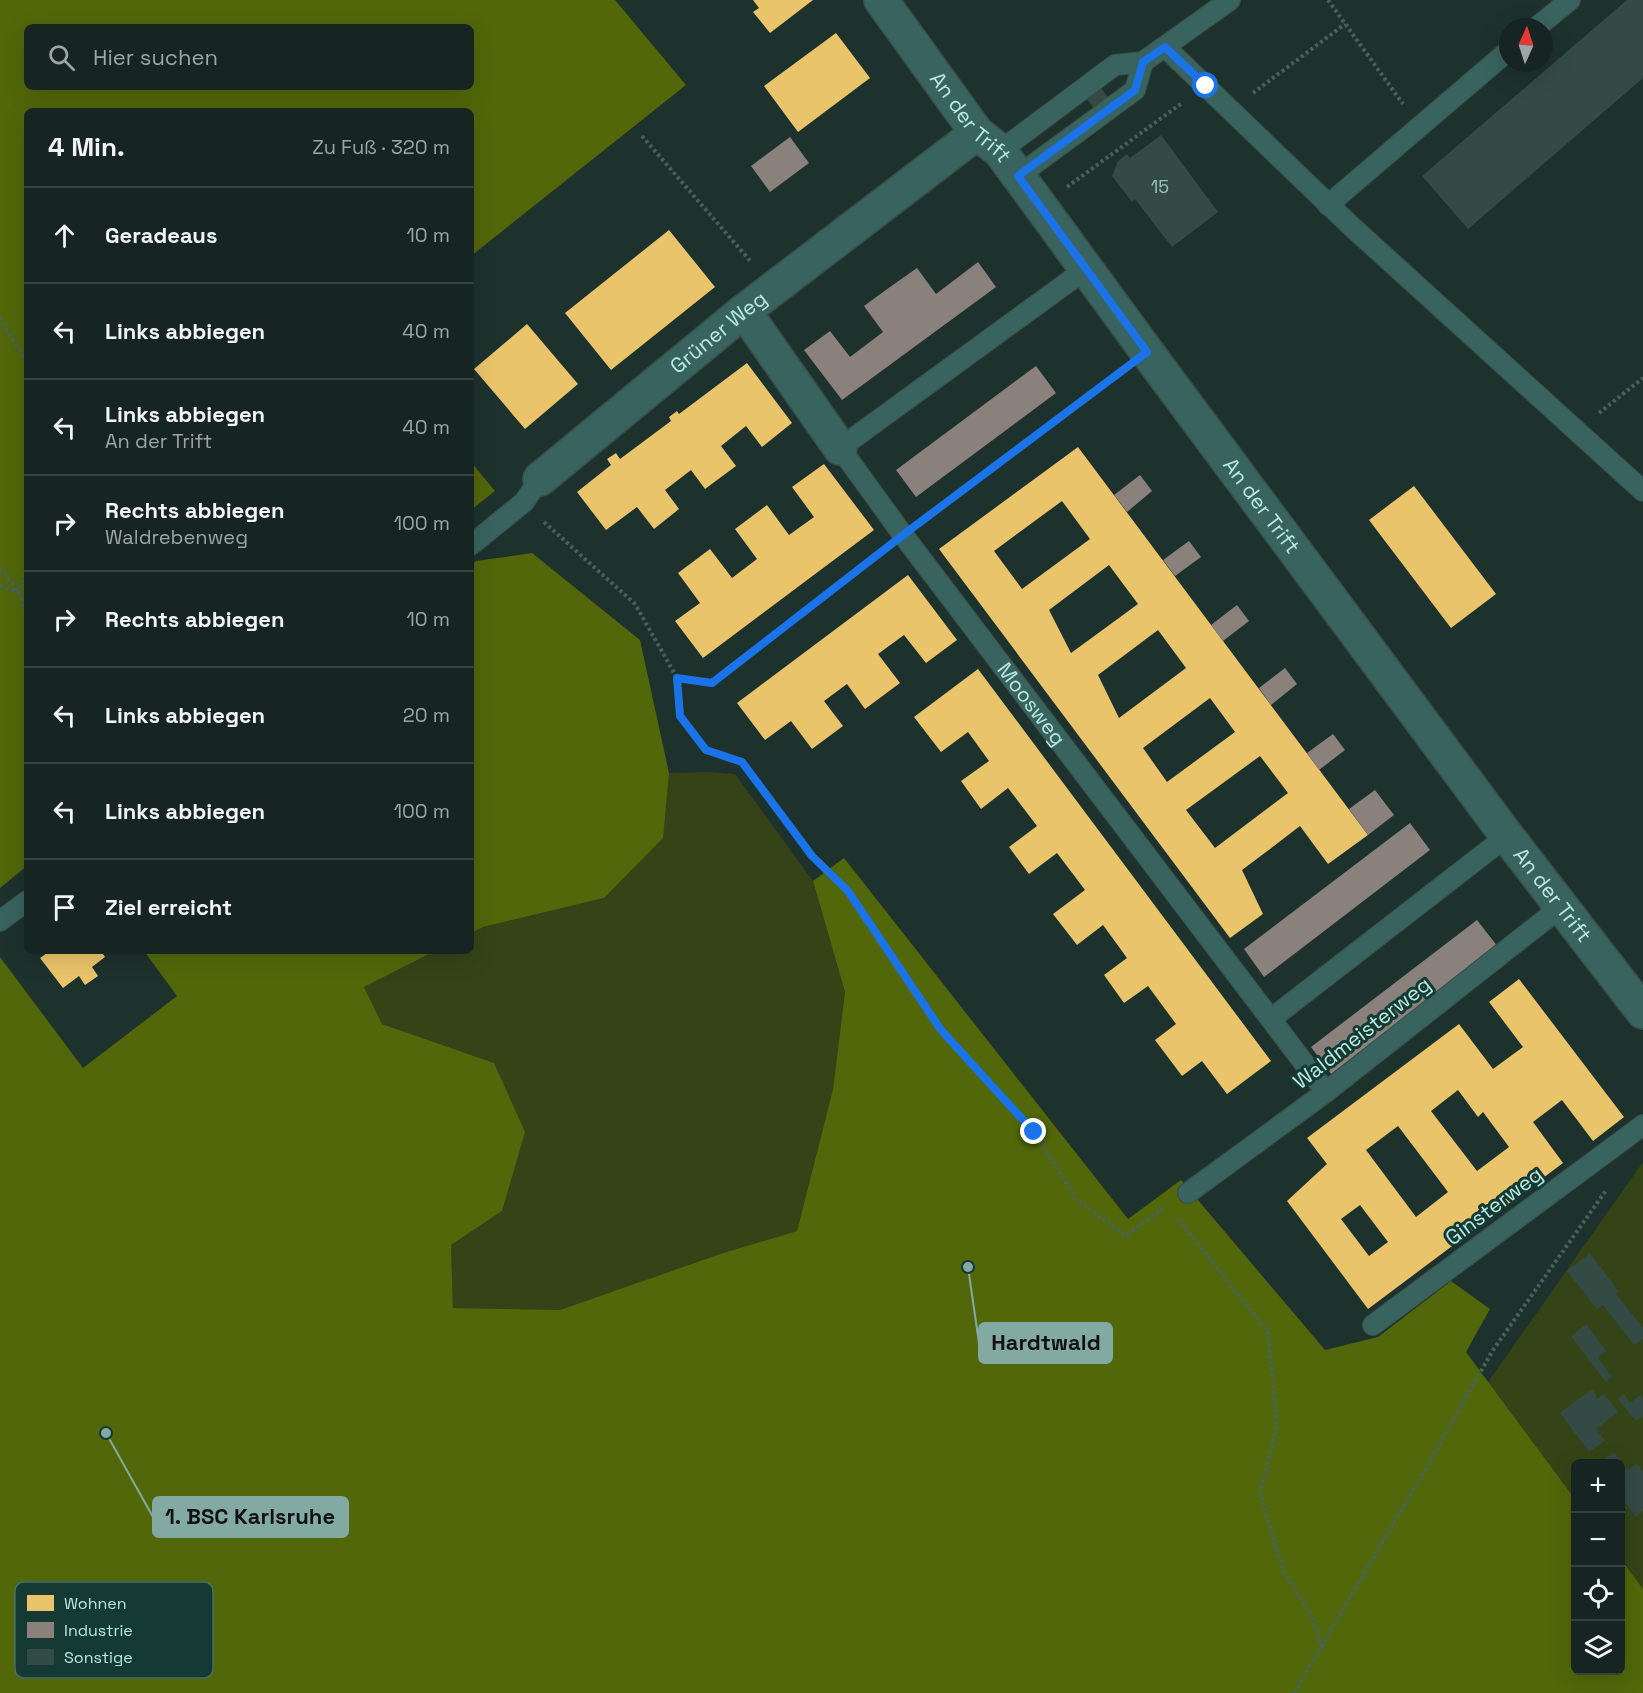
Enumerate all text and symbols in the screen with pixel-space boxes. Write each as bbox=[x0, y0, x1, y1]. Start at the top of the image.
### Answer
north arrow bbox=[1499, 18, 1553, 72]
search box bbox=[24, 24, 474, 90]
icon: search bbox=[45, 41, 78, 74]
text: Hier suchen bbox=[93, 43, 218, 71]
street label: An der Trift bbox=[924, 66, 1018, 168]
route start bbox=[1192, 72, 1218, 98]
text: 4 Min. bbox=[48, 130, 125, 164]
text: Zu Fuß · 320 m bbox=[312, 134, 450, 160]
house number: 15 bbox=[1151, 175, 1169, 198]
icon: ahead bbox=[48, 219, 81, 252]
text: Geradeaus bbox=[105, 221, 217, 249]
text: 10 m bbox=[406, 222, 450, 248]
street label: Grüner Weg bbox=[664, 285, 772, 379]
icon: left bbox=[48, 315, 81, 348]
text: Links abbiegen bbox=[105, 317, 265, 345]
text: 40 m bbox=[402, 318, 450, 344]
text: Links abbiegen bbox=[105, 400, 265, 428]
icon: left bbox=[48, 411, 81, 444]
text: 40 m bbox=[402, 414, 450, 440]
text: An der Trift bbox=[105, 428, 212, 454]
street label: An der Trift bbox=[1217, 452, 1306, 559]
text: Rechts abbiegen bbox=[105, 496, 285, 524]
icon: right bbox=[48, 507, 81, 540]
text: 100 m bbox=[394, 510, 450, 536]
text: Waldrebenweg bbox=[105, 524, 248, 550]
icon: right bbox=[48, 603, 81, 636]
text: Rechts abbiegen bbox=[105, 605, 285, 633]
text: 10 m bbox=[406, 606, 450, 632]
street label: Moosweg bbox=[992, 657, 1072, 751]
icon: left bbox=[48, 699, 81, 732]
text: Links abbiegen bbox=[105, 701, 265, 729]
text: 20 m bbox=[403, 702, 450, 728]
icon: left bbox=[48, 795, 81, 828]
text: Links abbiegen bbox=[105, 797, 265, 825]
text: 100 m bbox=[394, 798, 450, 824]
street label: An der Trift bbox=[1508, 842, 1598, 948]
icon: arrive bbox=[48, 891, 81, 924]
text: Ziel erreicht bbox=[105, 893, 232, 921]
street label: Waldmeisterweg bbox=[1287, 970, 1436, 1095]
route end bbox=[1020, 1118, 1046, 1144]
street label: Ginsterweg bbox=[1440, 1160, 1548, 1251]
callout: Hardtwald bbox=[979, 1323, 1112, 1363]
text: Hardtwald bbox=[991, 1328, 1101, 1356]
map controls bbox=[1571, 1459, 1625, 1675]
button: + bbox=[1571, 1459, 1625, 1513]
callout: 1. BSC Karlsruhe bbox=[153, 1497, 348, 1537]
text: 1. BSC Karlsruhe bbox=[165, 1502, 335, 1530]
button: − bbox=[1571, 1513, 1625, 1567]
button: locate bbox=[1571, 1567, 1625, 1621]
legend bbox=[15, 1582, 213, 1678]
text: Wohnen bbox=[64, 1593, 127, 1614]
text: Industrie bbox=[64, 1620, 133, 1641]
button: layers bbox=[1571, 1621, 1625, 1675]
text: Sonstige bbox=[64, 1647, 133, 1668]

